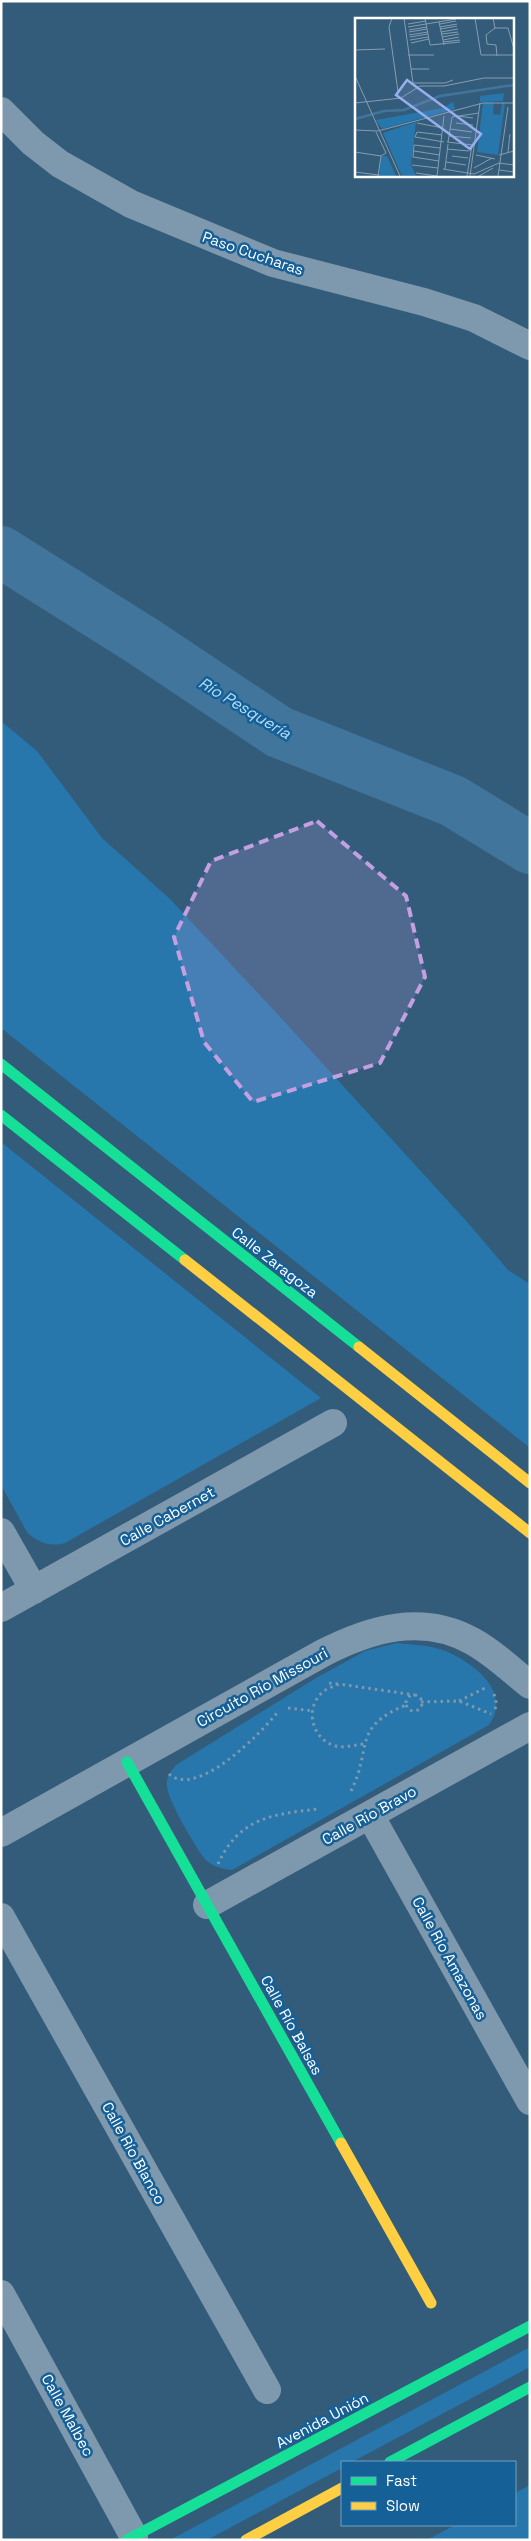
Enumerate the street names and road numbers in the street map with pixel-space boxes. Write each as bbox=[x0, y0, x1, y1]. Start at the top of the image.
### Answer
street label: Paso Cucharas bbox=[200, 227, 306, 279]
street label: Calle Zaragoza bbox=[228, 1222, 322, 1302]
street label: Calle Cabernet bbox=[116, 1482, 218, 1550]
street label: Circuito Río Missouri bbox=[193, 1643, 331, 1731]
street label: Calle Río Bravo bbox=[318, 1781, 420, 1849]
street label: Calle Río Amazonas bbox=[408, 1893, 492, 2023]
street label: Calle Río Balsas bbox=[257, 1972, 327, 2078]
street label: Calle Río Blanco bbox=[98, 2098, 170, 2208]
street label: Calle Malbec bbox=[38, 2371, 98, 2459]
street label: Avenida Unión bbox=[272, 2388, 372, 2452]

